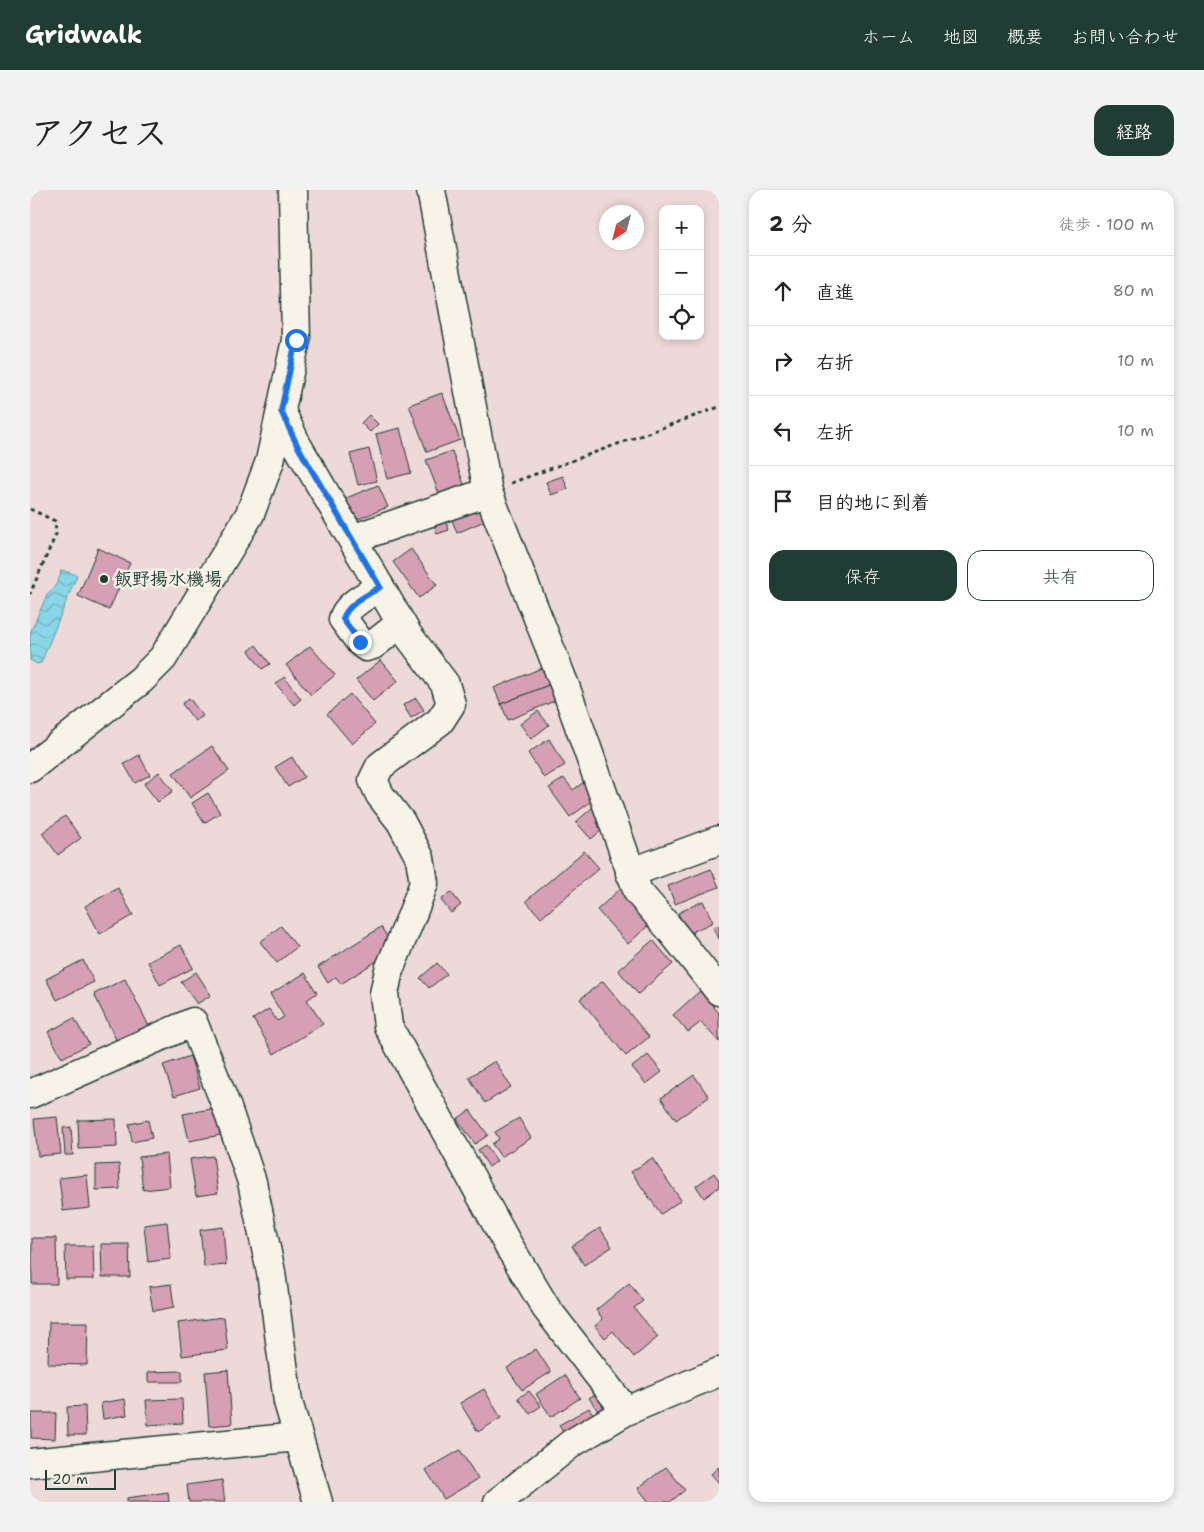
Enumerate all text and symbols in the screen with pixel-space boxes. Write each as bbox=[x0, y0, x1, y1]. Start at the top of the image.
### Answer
text: Gridwalk bbox=[25, 19, 142, 51]
text: ホーム bbox=[862, 25, 915, 49]
text: 地図 bbox=[943, 25, 979, 49]
text: 概要 bbox=[1007, 25, 1043, 49]
text: お問い合わせ bbox=[1071, 25, 1179, 49]
button: 経路 bbox=[1094, 105, 1174, 156]
text: アクセス bbox=[30, 109, 168, 156]
north arrow bbox=[599, 205, 644, 250]
map controls bbox=[659, 205, 704, 340]
button: + bbox=[659, 205, 704, 250]
text: 2 分 bbox=[769, 210, 812, 238]
text: 徒歩 · 100 m bbox=[1059, 214, 1154, 235]
button: − bbox=[659, 250, 704, 295]
icon: ahead bbox=[769, 277, 797, 305]
text: 直進 bbox=[816, 280, 854, 305]
text: 80 m bbox=[1113, 280, 1154, 301]
button: locate bbox=[659, 295, 704, 340]
route start bbox=[285, 329, 308, 352]
icon: right bbox=[769, 347, 797, 375]
text: 右折 bbox=[816, 350, 854, 375]
text: 10 m bbox=[1117, 350, 1154, 371]
icon: left bbox=[769, 417, 797, 445]
text: 左折 bbox=[816, 420, 854, 445]
text: 10 m bbox=[1117, 420, 1154, 441]
icon: arrive bbox=[769, 487, 797, 515]
text: 目的地に到着 bbox=[816, 490, 930, 515]
button: 保存 bbox=[769, 550, 957, 601]
button: 共有 bbox=[967, 550, 1154, 601]
place label: 飯野揚水機場 bbox=[114, 567, 222, 591]
marker: 飯野揚水機場 bbox=[98, 573, 110, 585]
route end bbox=[349, 631, 372, 654]
scale bar bbox=[45, 1467, 116, 1490]
text: 20 m bbox=[52, 1470, 88, 1488]

